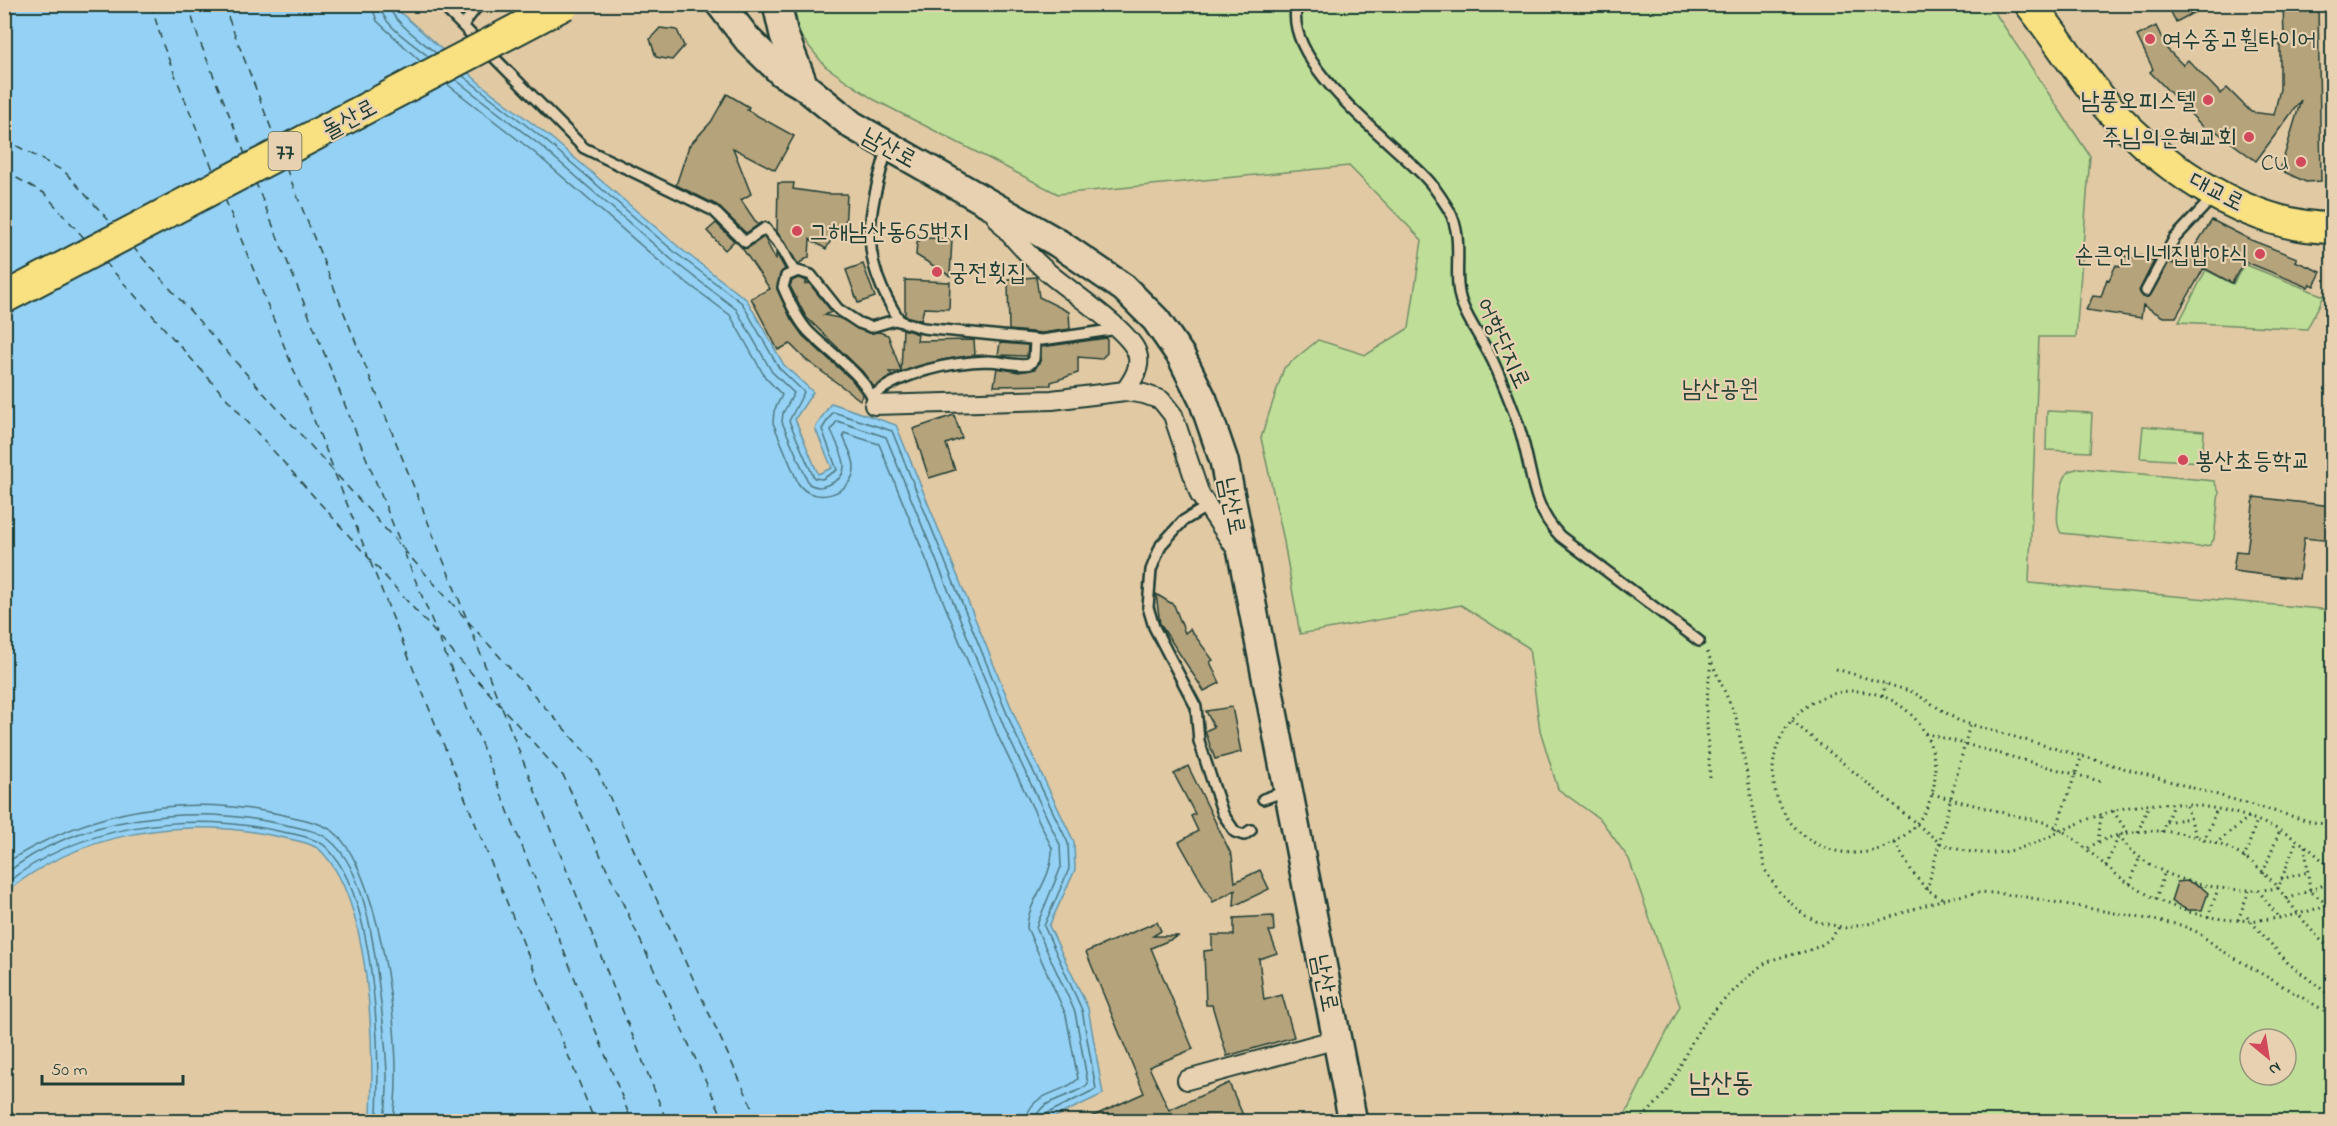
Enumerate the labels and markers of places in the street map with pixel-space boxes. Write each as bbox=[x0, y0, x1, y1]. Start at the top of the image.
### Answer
place label: 여수중고휠타이어 bbox=[2162, 24, 2317, 59]
marker: 여수중고휠타이어 bbox=[2143, 32, 2157, 46]
place label: 남풍오피스텔 bbox=[2080, 85, 2196, 120]
marker: 남풍오피스텔 bbox=[2201, 93, 2215, 107]
place label: 주님의은혜교회 bbox=[2102, 122, 2237, 157]
marker: 주님의은혜교회 bbox=[2242, 130, 2256, 144]
place label: CU bbox=[2261, 147, 2289, 182]
marker: CU bbox=[2294, 155, 2308, 169]
place label: 그해남산동65번지 bbox=[809, 216, 968, 251]
marker: 그해남산동65번지 bbox=[790, 224, 804, 238]
place label: 손큰언니네집밥야식 bbox=[2074, 239, 2248, 274]
marker: 손큰언니네집밥야식 bbox=[2253, 247, 2267, 261]
place label: 궁전횟집 bbox=[949, 257, 1026, 292]
marker: 궁전횟집 bbox=[930, 265, 944, 279]
place label: 봉산초등학교 bbox=[2195, 445, 2311, 480]
marker: 봉산초등학교 bbox=[2176, 453, 2190, 467]

